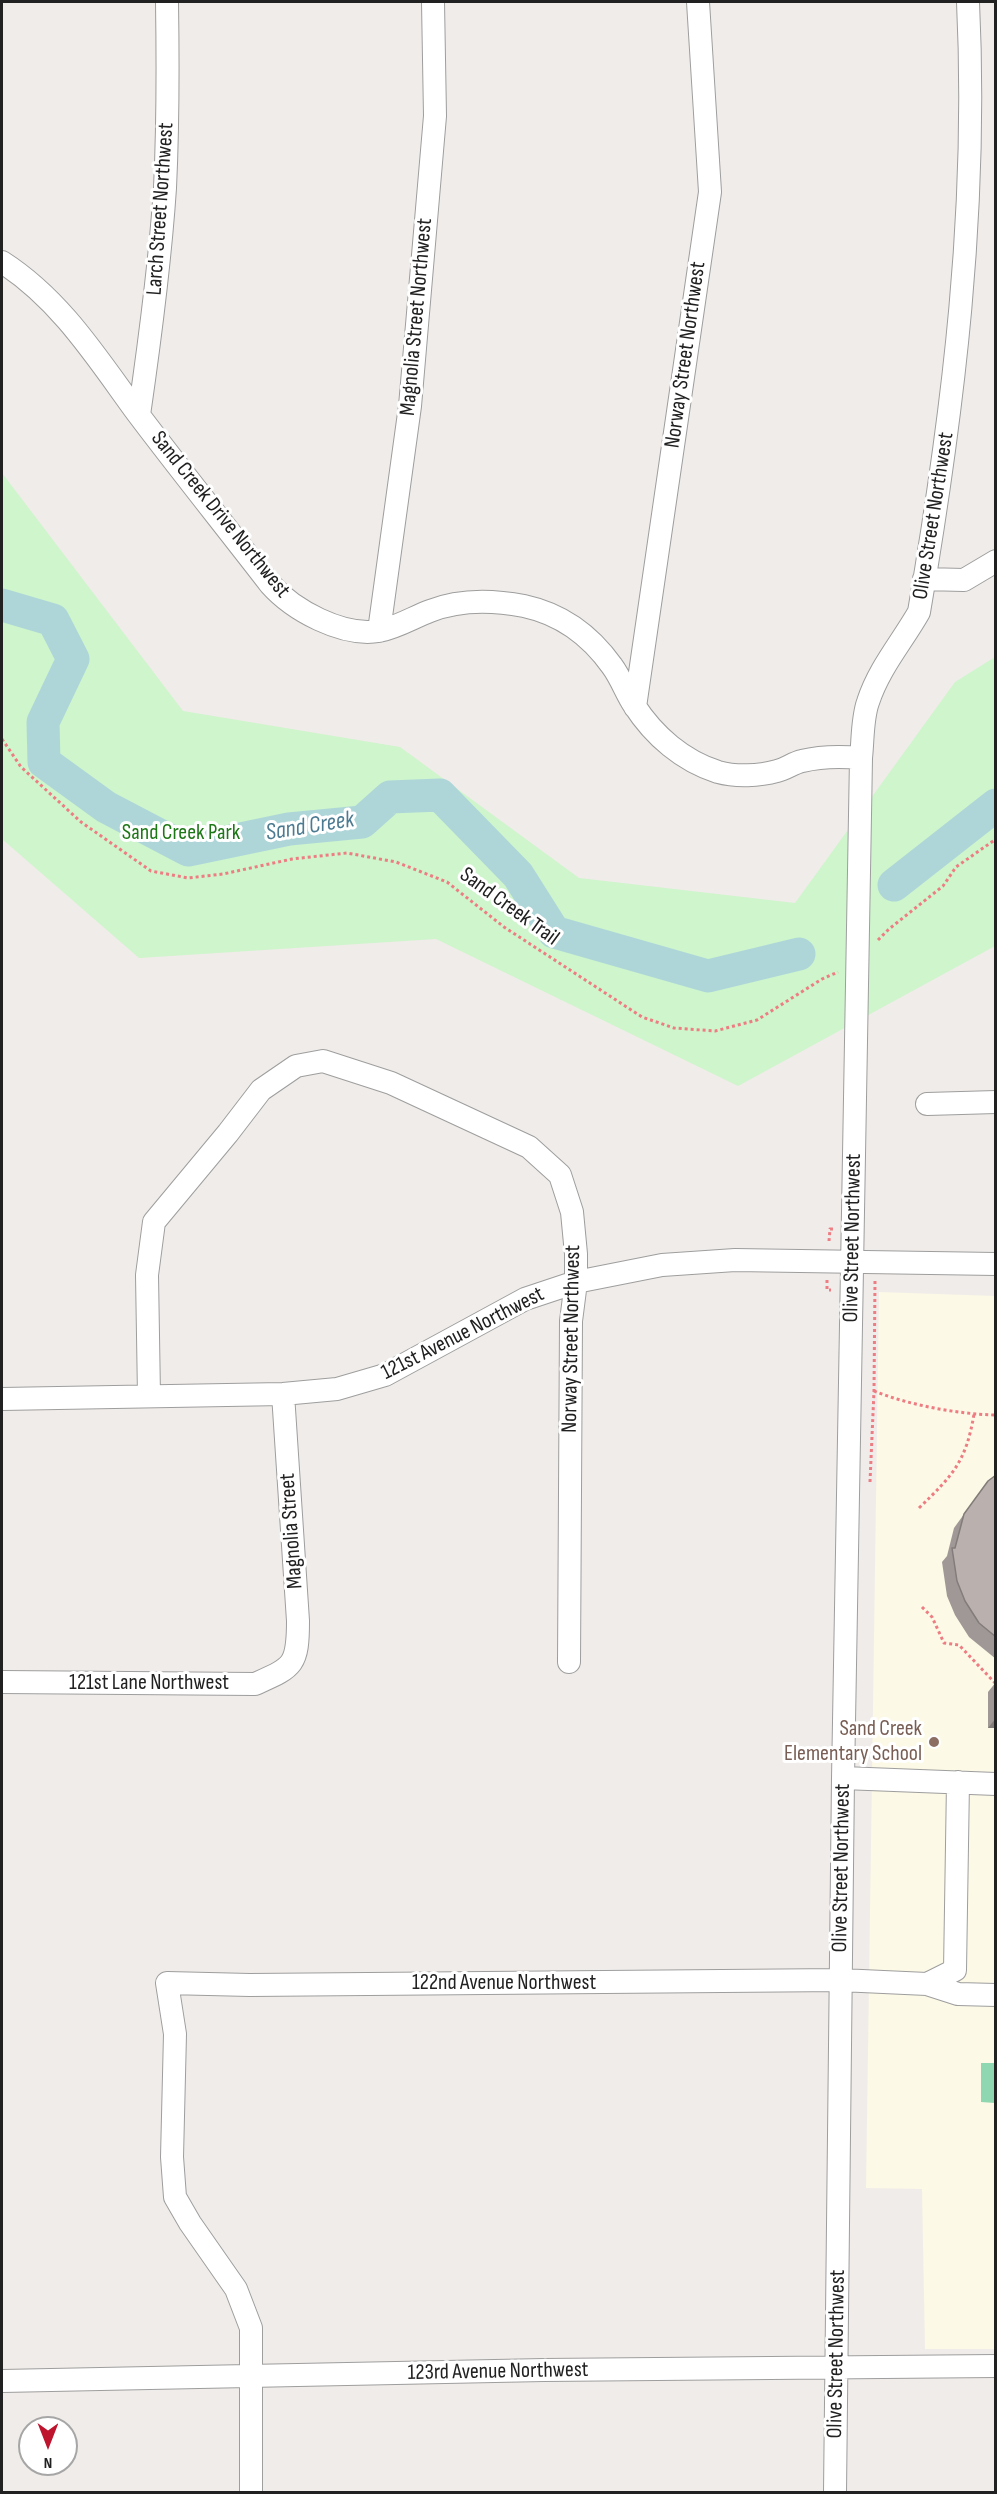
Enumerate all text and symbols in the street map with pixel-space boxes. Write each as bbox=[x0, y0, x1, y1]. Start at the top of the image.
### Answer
street label: Larch Street Northwest bbox=[142, 122, 180, 296]
street label: Magnolia Street Northwest bbox=[395, 217, 439, 417]
street label: Norway Street Northwest bbox=[660, 260, 712, 450]
street label: Sand Creek Drive Northwest bbox=[145, 426, 295, 604]
street label: Olive Street Northwest bbox=[908, 431, 960, 601]
water label: Sand Creek bbox=[264, 806, 356, 848]
park label: Sand Creek Park bbox=[122, 820, 240, 846]
street label: Sand Creek Trail bbox=[454, 862, 564, 952]
street label: Olive Street Northwest bbox=[838, 1153, 868, 1323]
street label: Norway Street Northwest bbox=[557, 1245, 587, 1433]
street label: 121st Avenue Northwest bbox=[377, 1282, 549, 1386]
street label: Magnolia Street bbox=[275, 1472, 309, 1590]
street label: 121st Lane Northwest bbox=[69, 1670, 229, 1696]
place label: Sand Creek Elementary School bbox=[784, 1716, 922, 1768]
marker: Sand Creek Elementary School bbox=[927, 1735, 941, 1749]
street label: Olive Street Northwest bbox=[827, 1783, 857, 1953]
street label: 122nd Avenue Northwest bbox=[412, 1970, 596, 1996]
street label: Olive Street Northwest bbox=[822, 2269, 852, 2439]
street label: 123rd Avenue Northwest bbox=[407, 2357, 589, 2387]
north arrow bbox=[18, 2416, 78, 2476]
text: N bbox=[44, 2453, 52, 2472]

